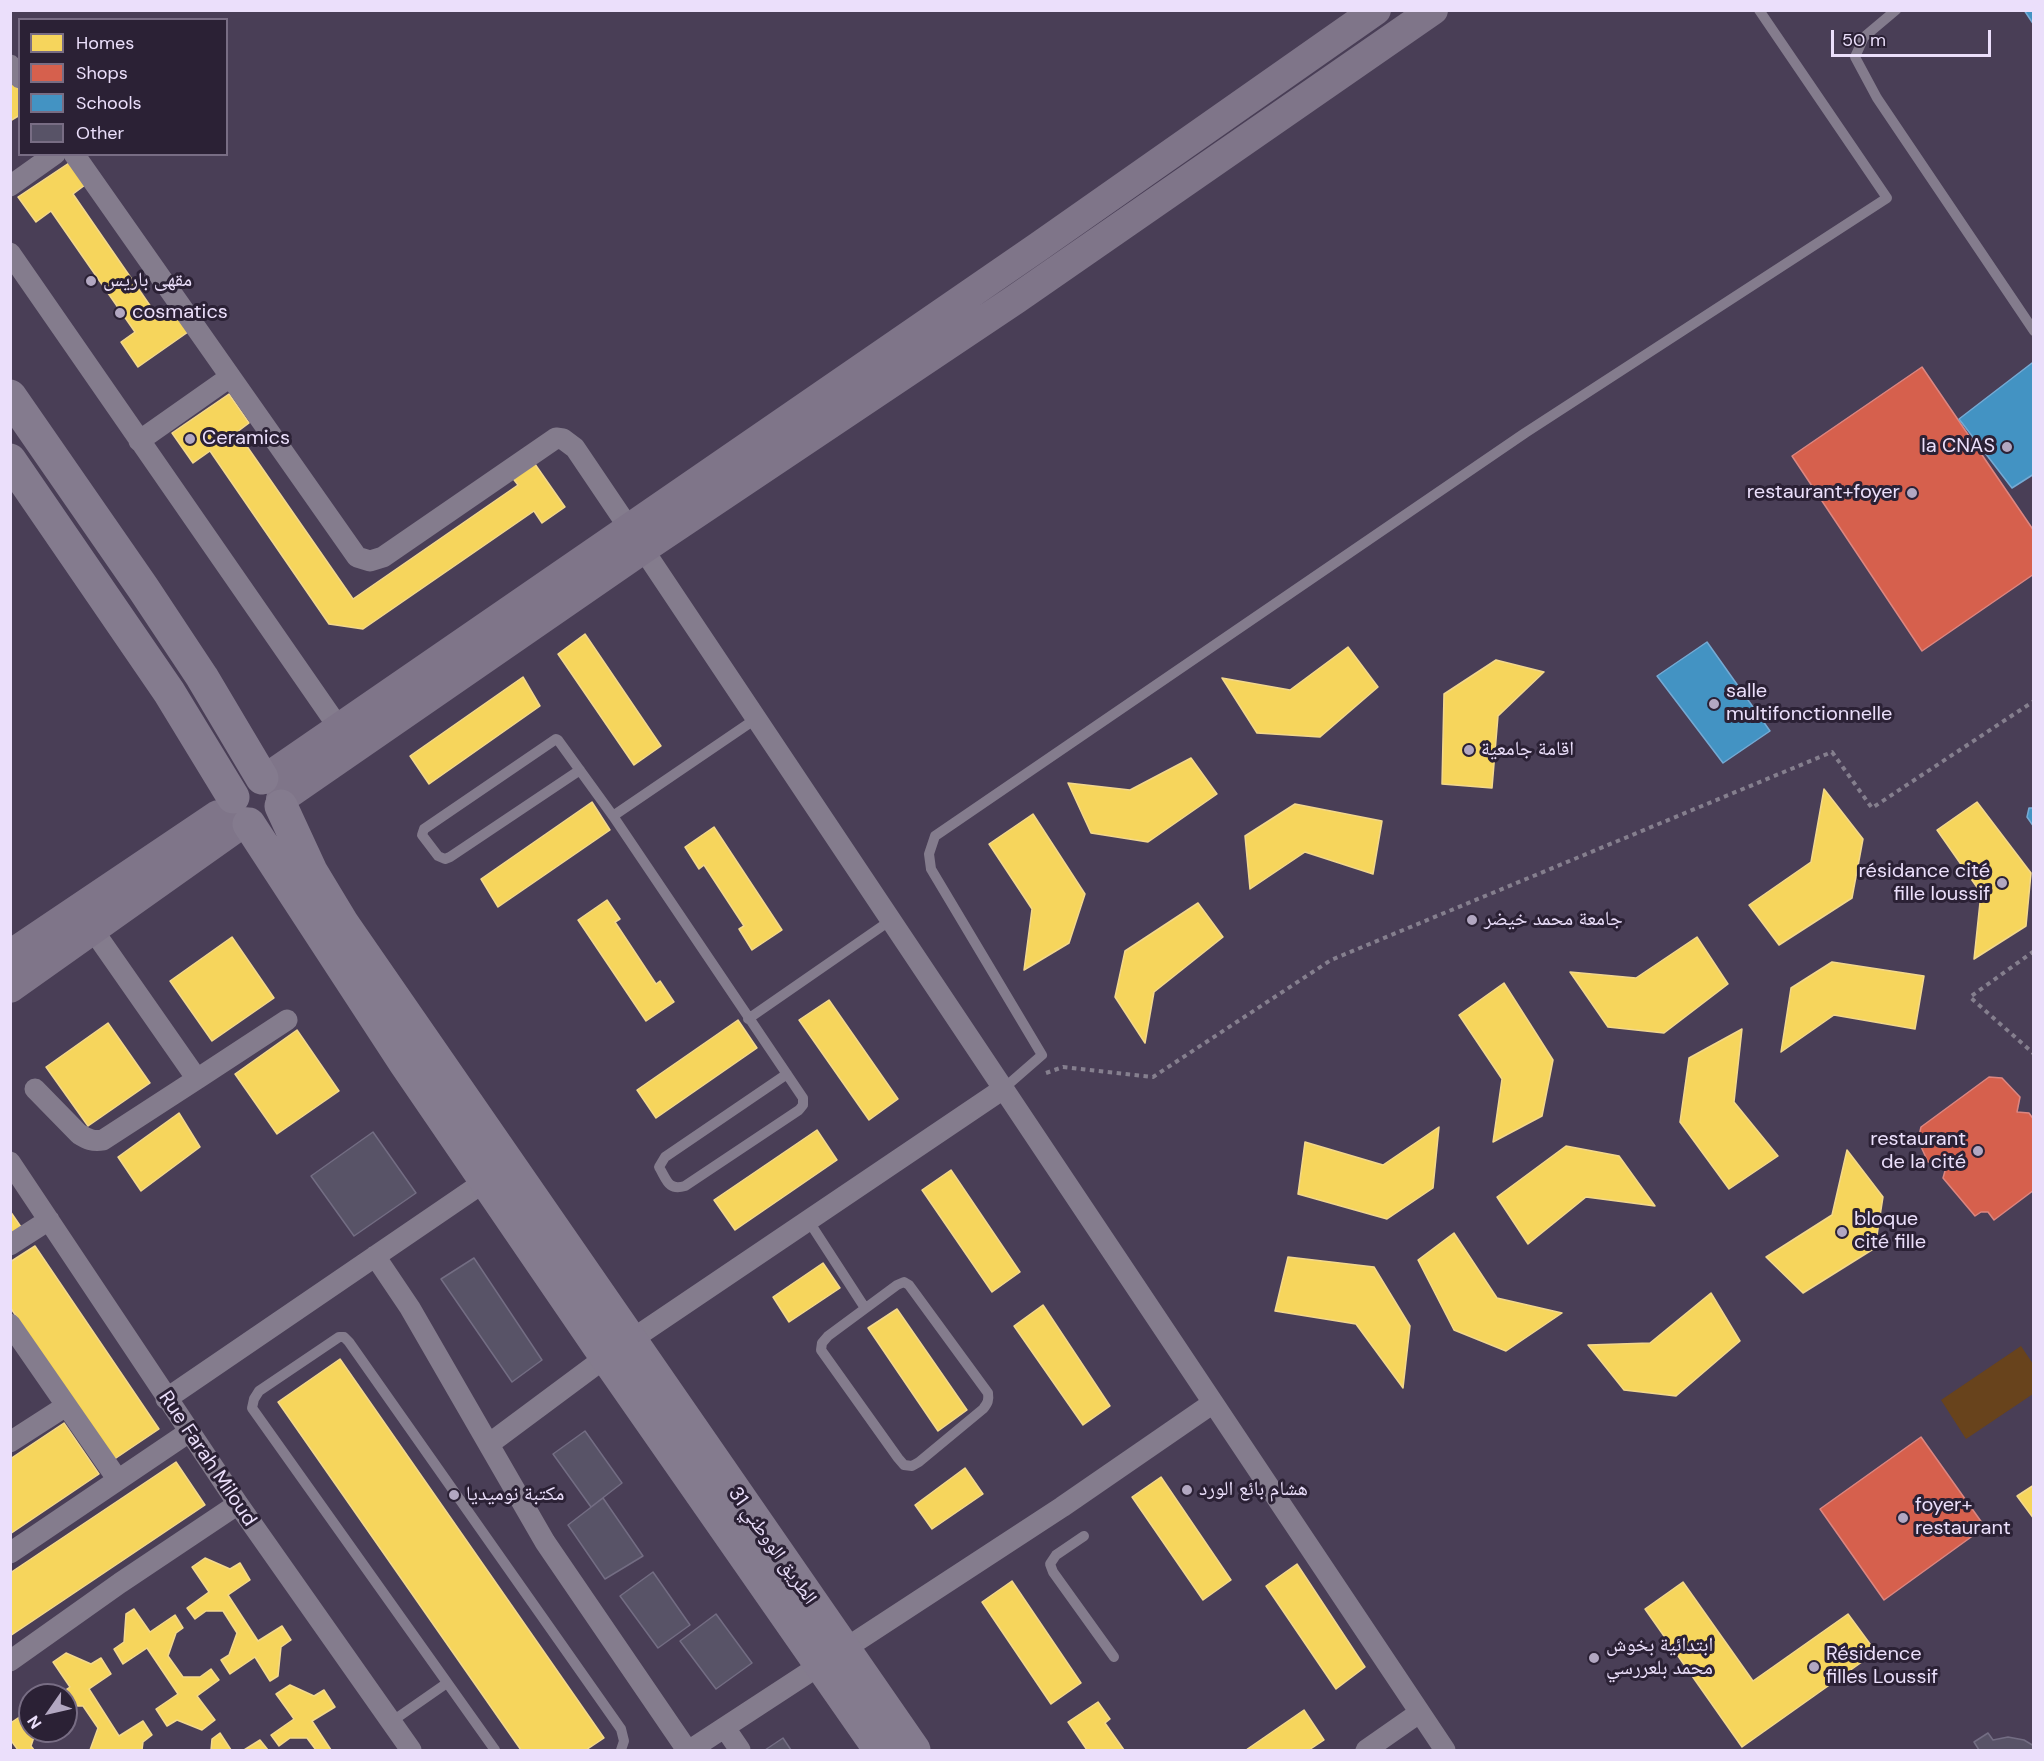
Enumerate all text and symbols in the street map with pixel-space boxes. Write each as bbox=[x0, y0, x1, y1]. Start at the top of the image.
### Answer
legend bbox=[18, 18, 228, 156]
scale bar bbox=[1834, 18, 1994, 56]
text: 50 m bbox=[1842, 28, 1886, 52]
text: Homes bbox=[76, 31, 134, 55]
text: Shops bbox=[76, 61, 128, 85]
text: Schools bbox=[76, 91, 141, 115]
text: Other bbox=[76, 121, 124, 145]
place label: مقهى باريس bbox=[103, 269, 192, 293]
marker: مقهى باريس bbox=[84, 274, 98, 288]
place label: cosmatics bbox=[132, 301, 228, 325]
marker: cosmatics bbox=[113, 306, 127, 320]
place label: Ceramics bbox=[202, 427, 290, 451]
marker: Ceramics bbox=[183, 432, 197, 446]
place label: la CNAS bbox=[1921, 435, 1995, 459]
marker: la CNAS bbox=[2000, 440, 2014, 454]
place label: restaurant+foyer bbox=[1747, 481, 1900, 505]
marker: restaurant+foyer bbox=[1905, 486, 1919, 500]
place label: salle multifonctionnelle bbox=[1726, 680, 1892, 727]
marker: salle multifonctionnelle bbox=[1707, 697, 1721, 711]
place label: اقامة جامعية bbox=[1481, 738, 1574, 762]
marker: اقامة جامعية bbox=[1462, 743, 1476, 757]
place label: résidance cité fille loussif bbox=[1859, 860, 1990, 907]
marker: résidance cité fille loussif bbox=[1995, 876, 2009, 890]
place label: جامعة محمد خيضر bbox=[1484, 908, 1623, 932]
marker: جامعة محمد خيضر bbox=[1465, 913, 1479, 927]
place label: restaurant de la cité bbox=[1870, 1128, 1966, 1175]
marker: restaurant de la cité bbox=[1971, 1144, 1985, 1158]
place label: bloque cité fille bbox=[1854, 1208, 1926, 1255]
marker: bloque cité fille bbox=[1835, 1225, 1849, 1239]
street label: Rue Farah Miloud bbox=[153, 1387, 261, 1531]
place label: هشام بائع الورد bbox=[1199, 1478, 1308, 1502]
place label: مكتبة نوميديا bbox=[466, 1483, 564, 1507]
street label: الطريق الووطني 31 bbox=[723, 1483, 821, 1609]
marker: هشام بائع الورد bbox=[1180, 1483, 1194, 1497]
marker: مكتبة نوميديا bbox=[447, 1488, 461, 1502]
place label: foyer+ restaurant bbox=[1915, 1494, 2011, 1541]
marker: foyer+ restaurant bbox=[1896, 1511, 1910, 1525]
place label: ابتدائية بخوش محمد بلعررسي bbox=[1606, 1634, 1713, 1681]
place label: Résidence filles Loussif bbox=[1826, 1643, 1938, 1690]
marker: ابتدائية بخوش محمد بلعررسي bbox=[1587, 1651, 1601, 1665]
marker: Résidence filles Loussif bbox=[1807, 1660, 1821, 1674]
north arrow bbox=[18, 1683, 78, 1743]
text: N bbox=[22, 1712, 46, 1733]

